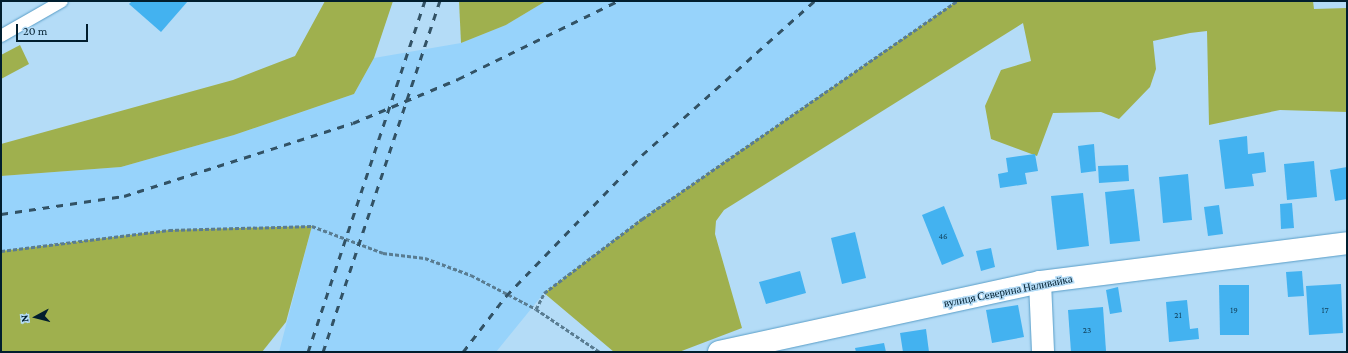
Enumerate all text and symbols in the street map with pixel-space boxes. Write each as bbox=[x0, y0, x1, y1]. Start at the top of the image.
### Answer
scale bar bbox=[18, 16, 90, 42]
text: 20 m bbox=[23, 24, 47, 38]
house number: 46 bbox=[938, 231, 948, 241]
street label: вулиця Северина Наливайка bbox=[942, 272, 1074, 310]
north arrow bbox=[16, 297, 56, 337]
house number: 19 bbox=[1230, 305, 1238, 315]
house number: 17 bbox=[1321, 305, 1329, 315]
house number: 21 bbox=[1174, 310, 1182, 320]
text: N bbox=[18, 314, 31, 323]
house number: 23 bbox=[1083, 325, 1091, 335]

